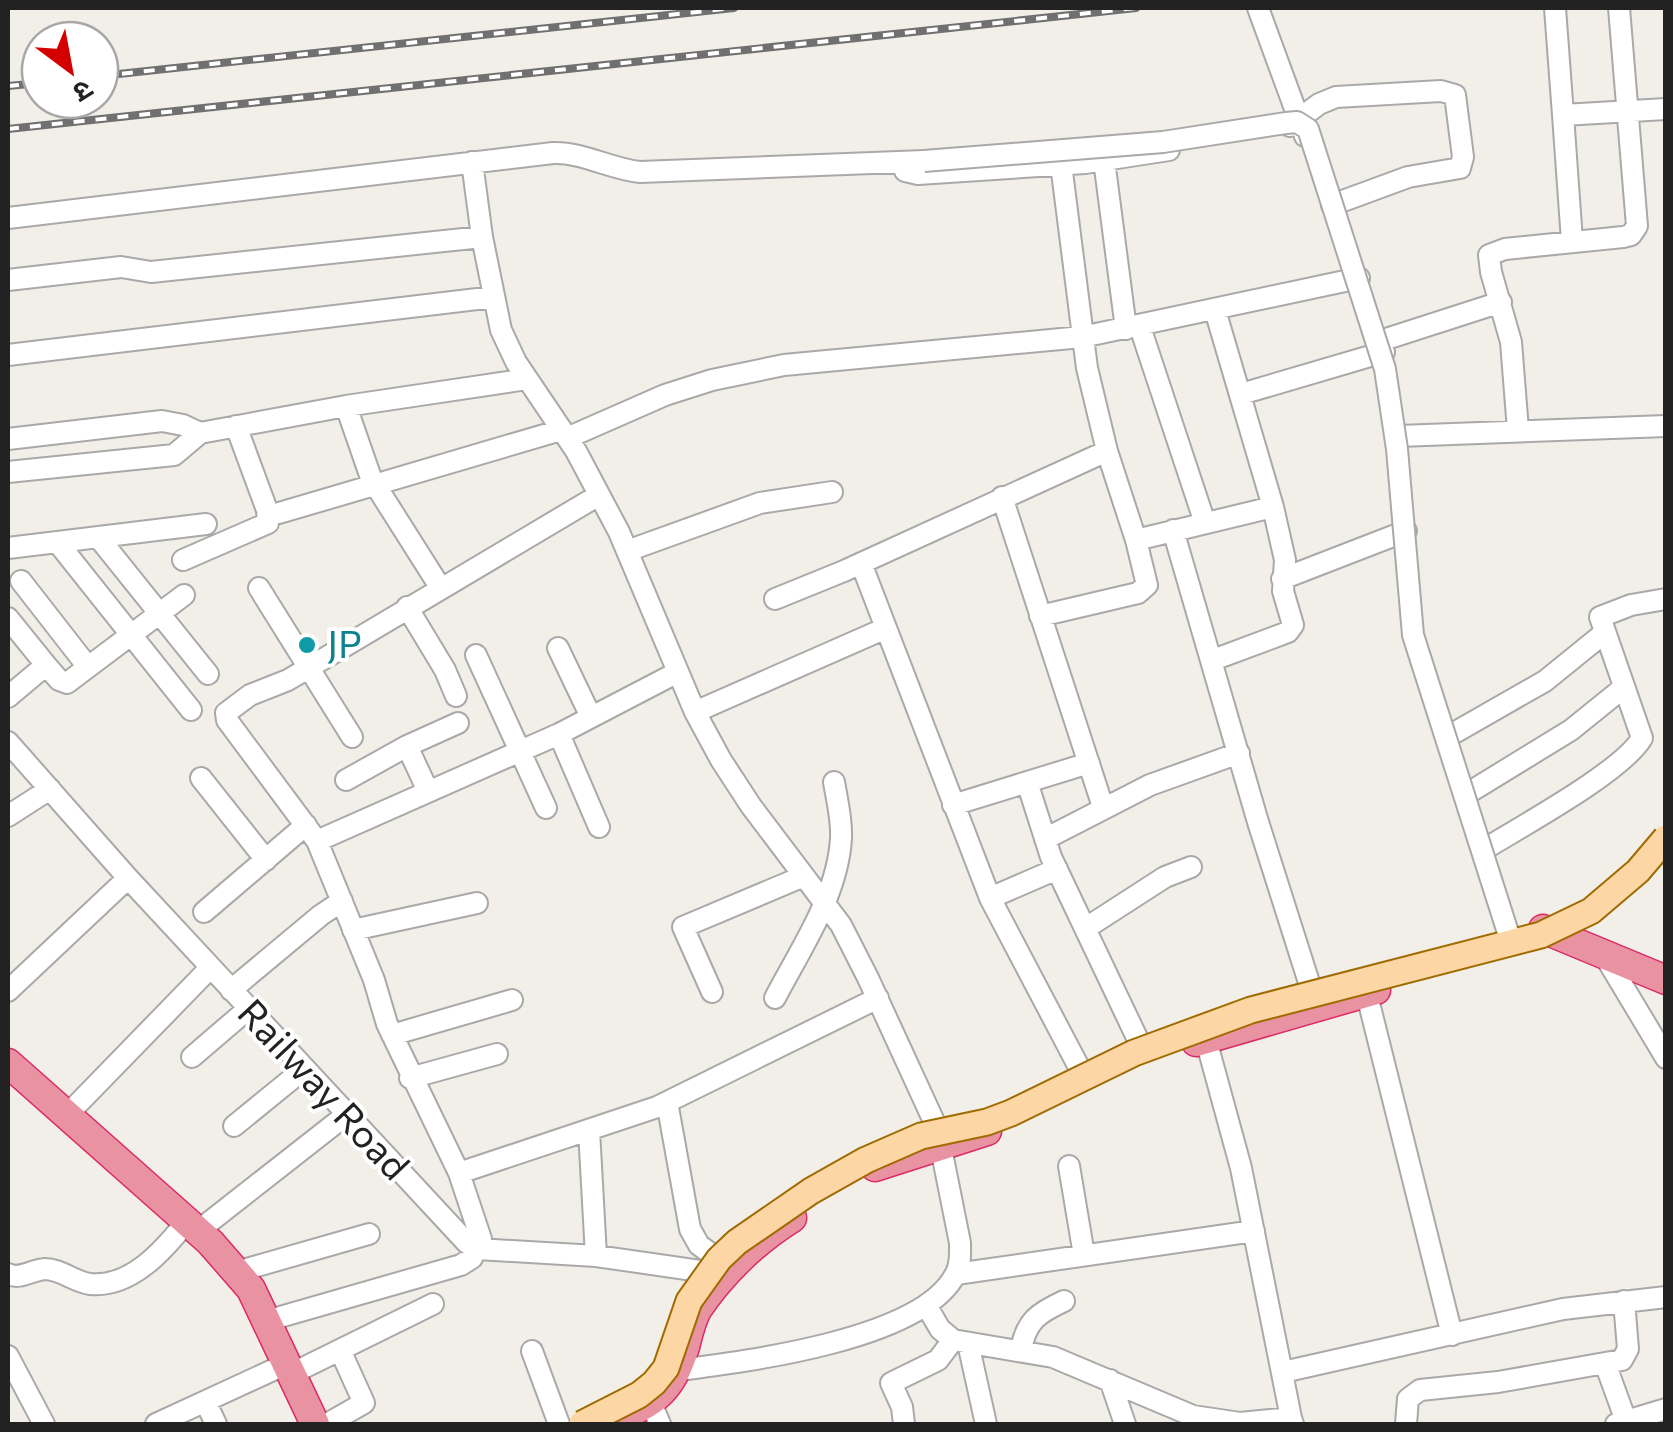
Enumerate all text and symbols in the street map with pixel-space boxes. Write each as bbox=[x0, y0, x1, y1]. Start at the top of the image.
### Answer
north arrow bbox=[20, 20, 120, 120]
text: उ bbox=[67, 73, 100, 111]
place label: JP bbox=[327, 619, 362, 666]
marker: JP bbox=[296, 634, 318, 656]
street label: Railway Road bbox=[229, 988, 420, 1188]

